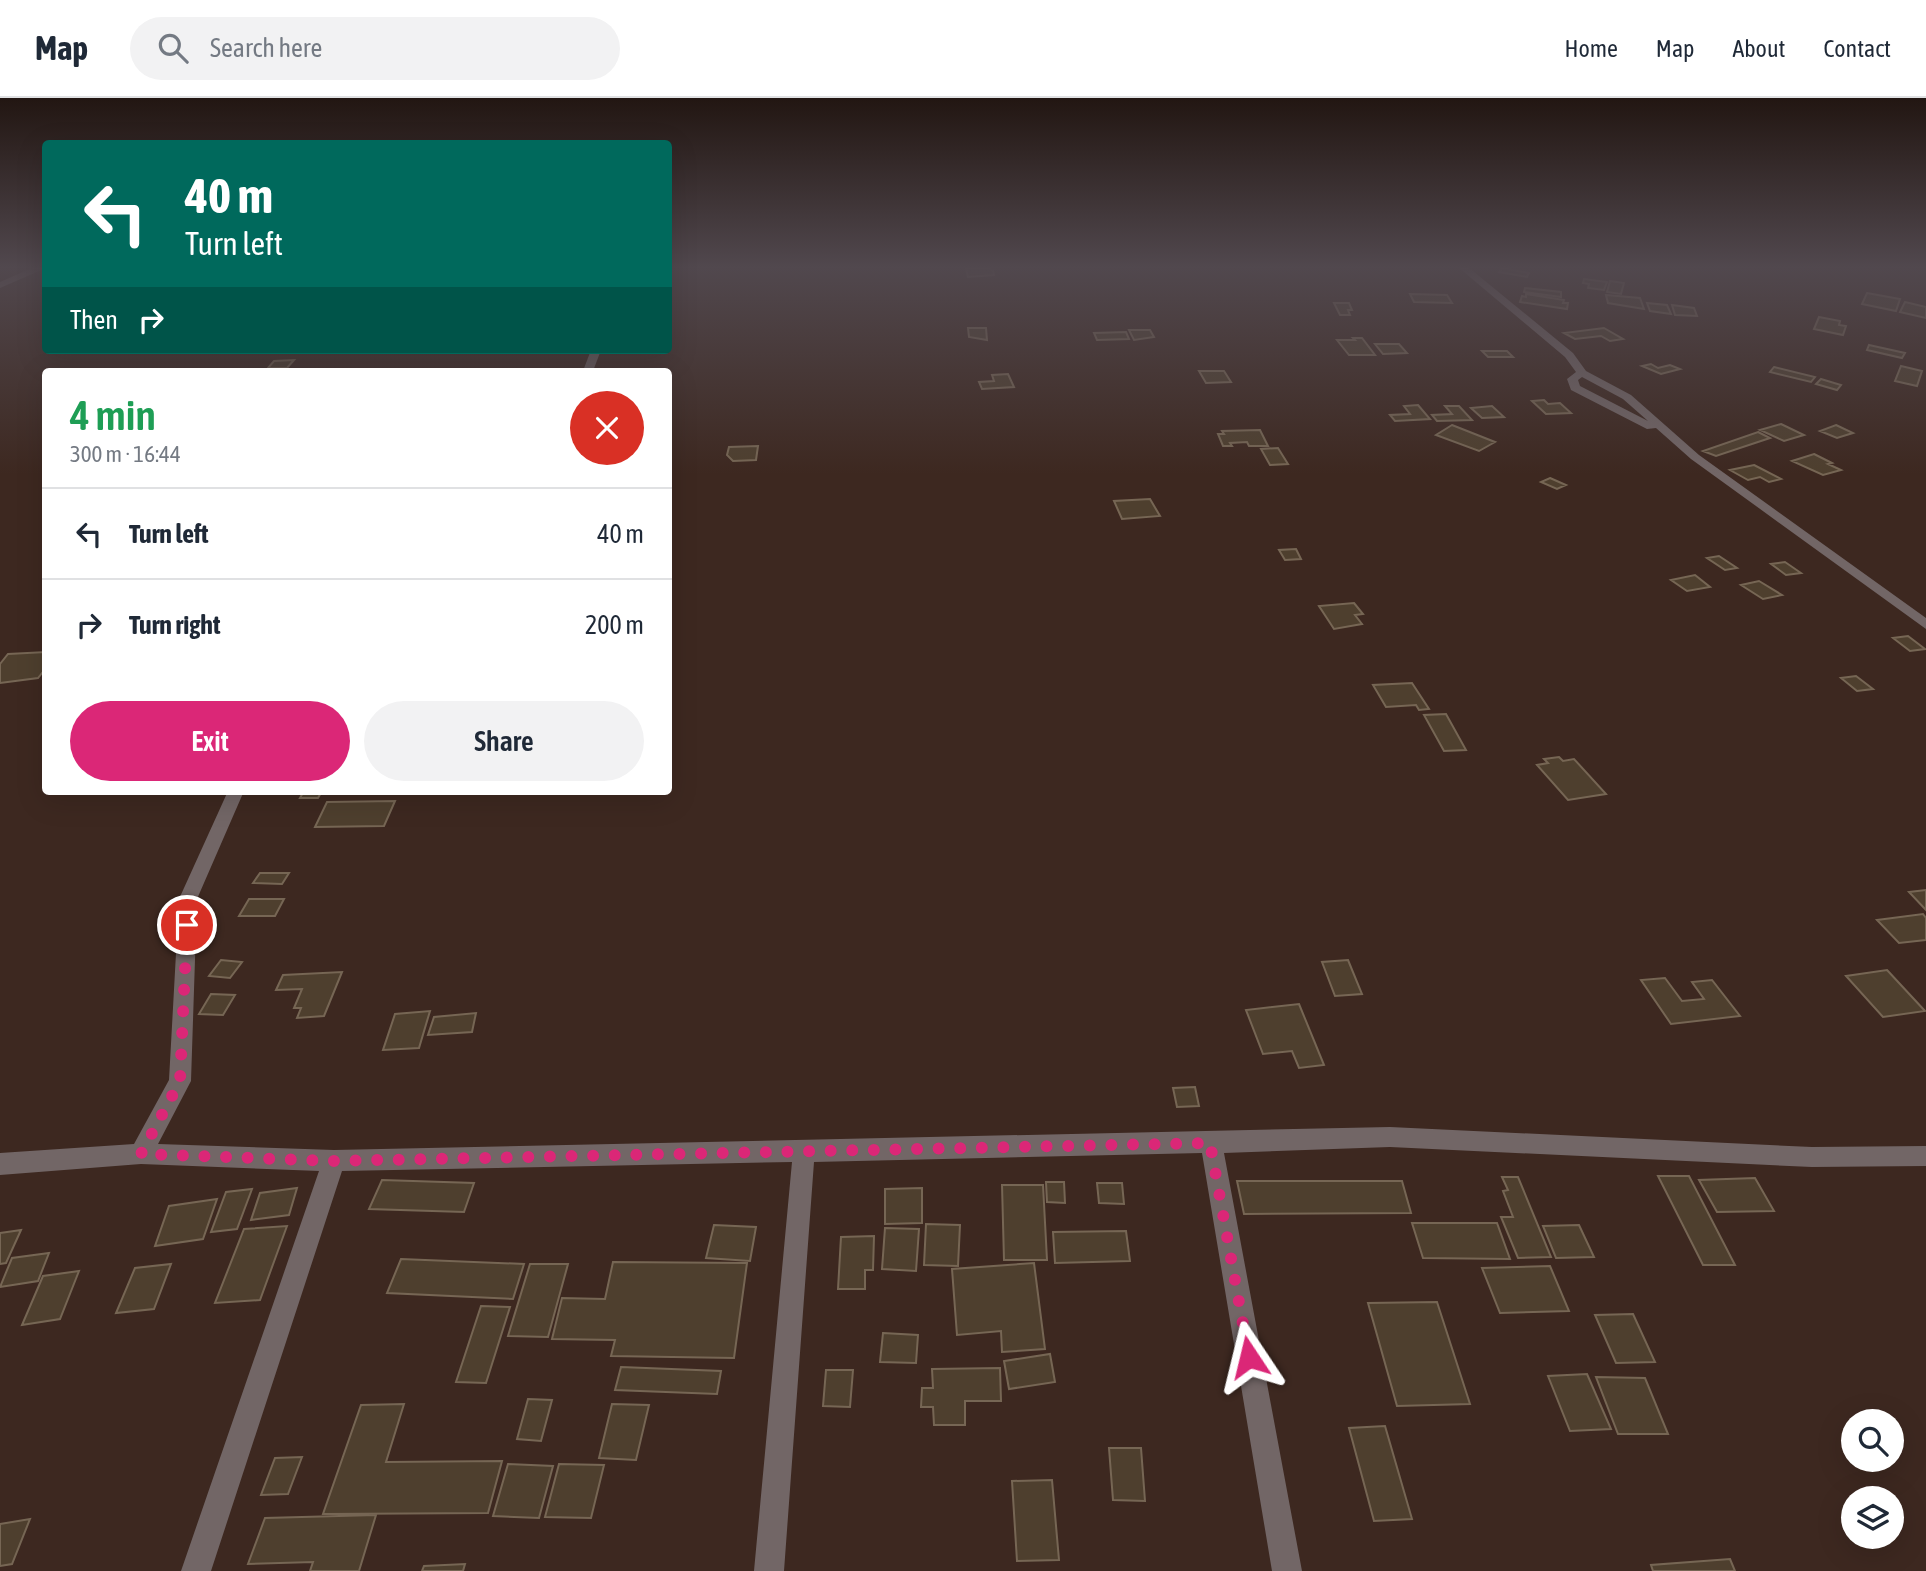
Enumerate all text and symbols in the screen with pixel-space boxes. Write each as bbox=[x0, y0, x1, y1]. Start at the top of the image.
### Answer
search box bbox=[130, 17, 620, 80]
text: Map bbox=[35, 29, 88, 67]
icon: search bbox=[154, 29, 192, 67]
text: Search here bbox=[210, 33, 322, 63]
text: Home bbox=[1564, 35, 1618, 62]
text: Map bbox=[1656, 35, 1694, 62]
text: About bbox=[1732, 35, 1785, 62]
text: Contact bbox=[1823, 35, 1891, 62]
text: 40 m bbox=[185, 167, 273, 223]
icon: left bbox=[70, 168, 161, 259]
text: Turn left bbox=[185, 225, 283, 262]
icon: right bbox=[132, 301, 170, 339]
text: Then bbox=[70, 305, 118, 335]
text: 4 min bbox=[70, 391, 156, 439]
button: close bbox=[570, 391, 644, 465]
text: 300 m · 16:44 bbox=[70, 441, 181, 467]
icon: left bbox=[70, 515, 108, 553]
text: Turn left bbox=[129, 519, 209, 549]
text: 40 m bbox=[597, 519, 644, 549]
icon: right bbox=[70, 606, 108, 644]
text: Turn right bbox=[129, 610, 220, 640]
text: 200 m bbox=[585, 610, 644, 640]
button: Exit bbox=[70, 701, 350, 781]
button: Share bbox=[364, 701, 644, 781]
pin bbox=[157, 895, 217, 955]
icon: arrive bbox=[168, 906, 206, 944]
position arrow bbox=[1212, 1320, 1286, 1394]
map controls bbox=[1841, 1409, 1904, 1549]
button: search bbox=[1841, 1409, 1904, 1472]
button: layers bbox=[1841, 1486, 1904, 1549]

